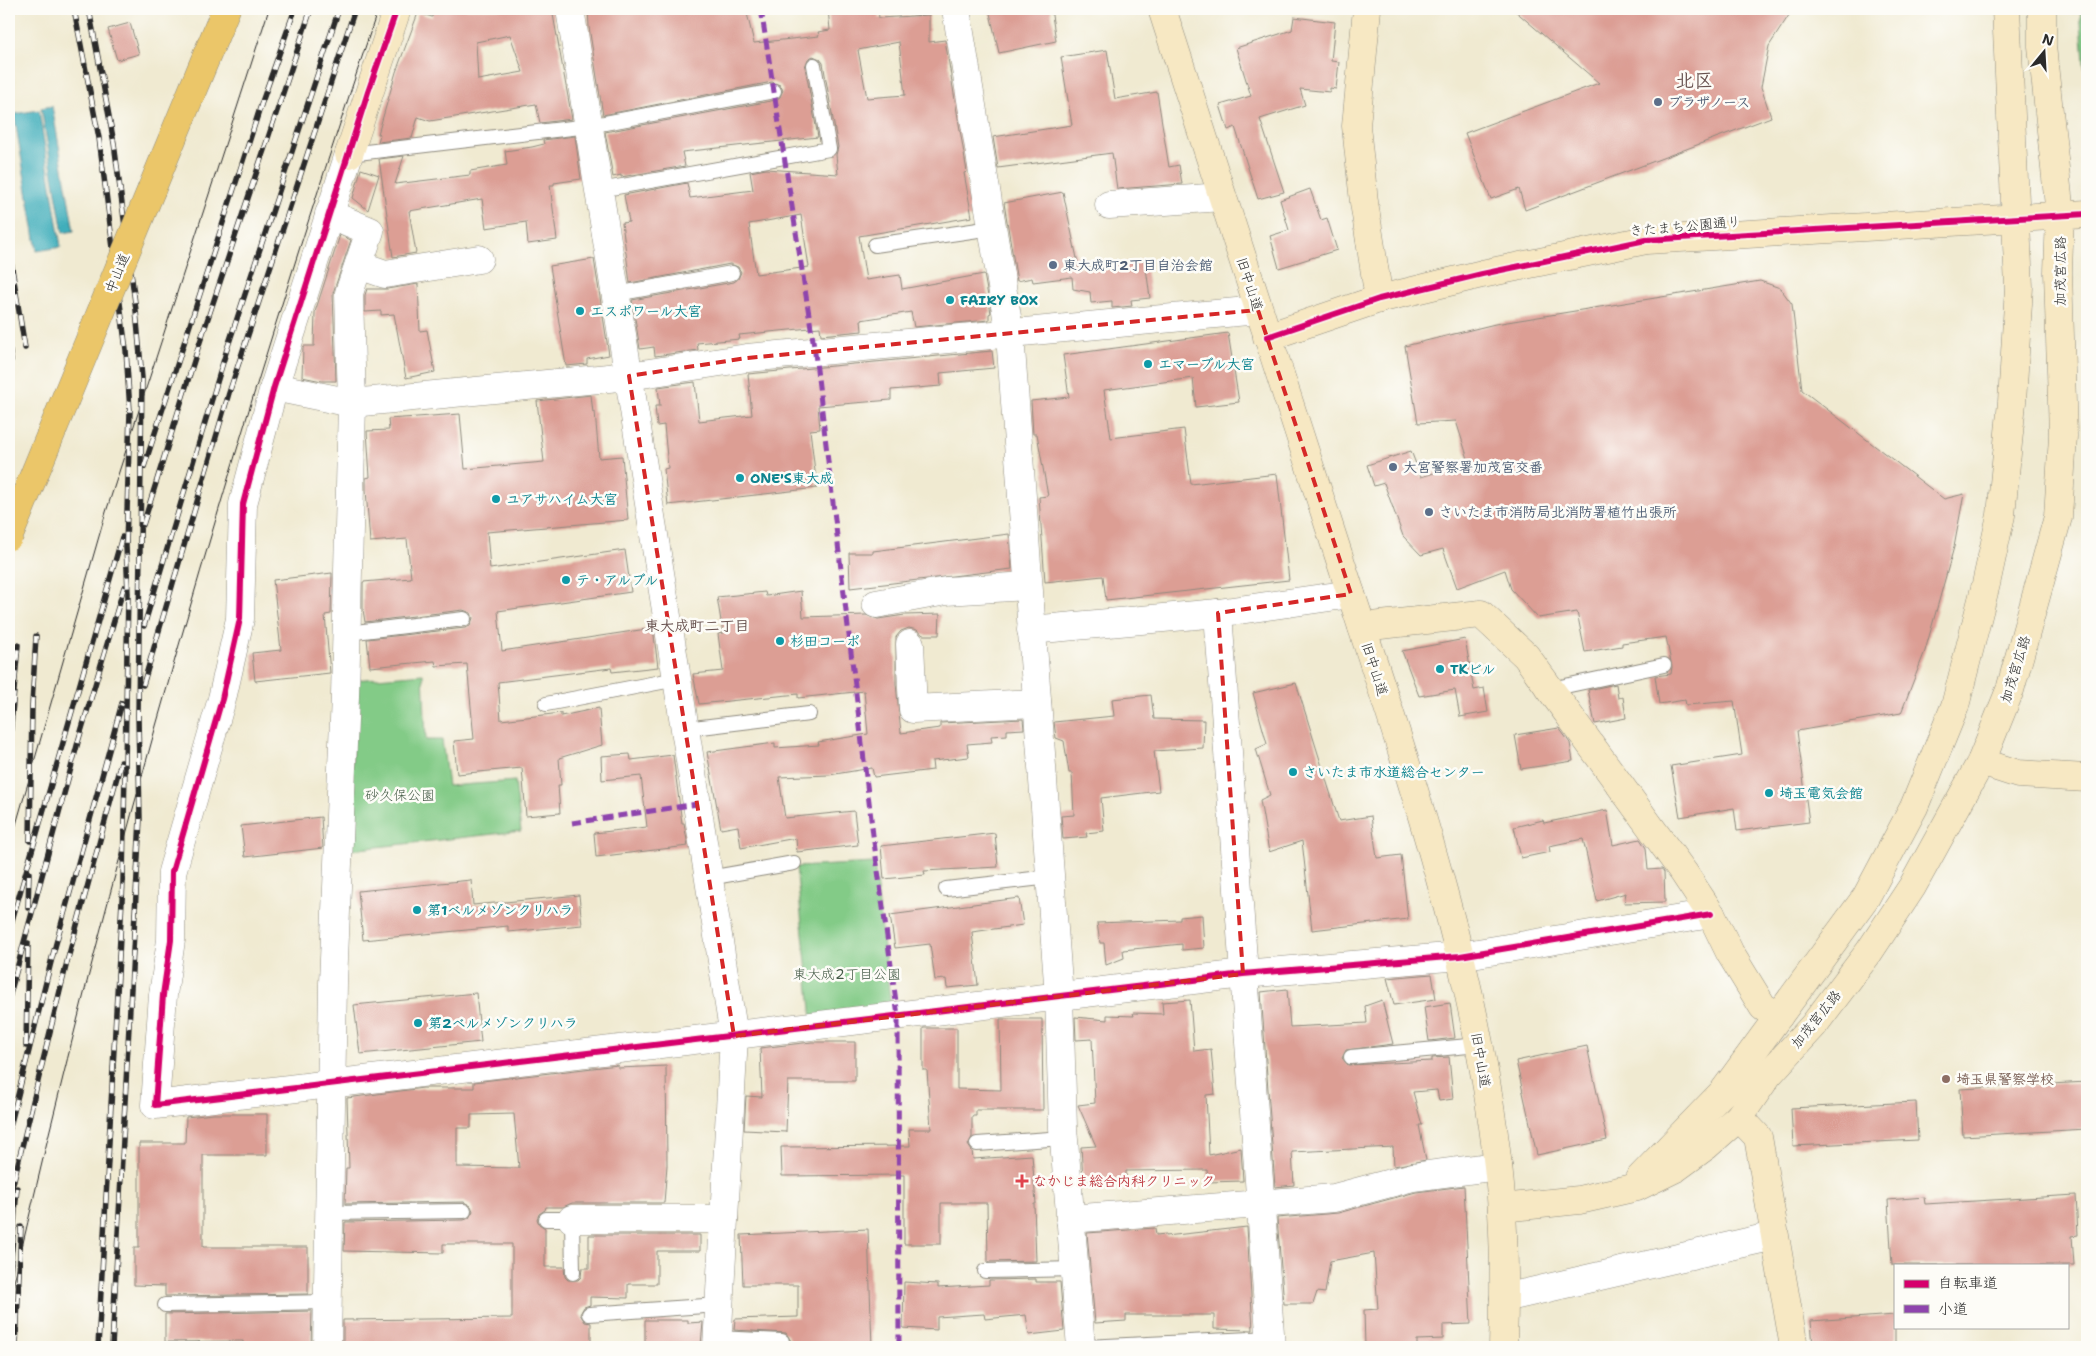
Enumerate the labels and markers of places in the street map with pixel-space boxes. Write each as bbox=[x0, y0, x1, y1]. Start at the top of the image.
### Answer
place label: プラザノース bbox=[1668, 93, 1750, 111]
marker: プラザノース bbox=[1652, 96, 1664, 108]
place label: 東大成町2丁目自治会館 bbox=[1063, 256, 1213, 274]
marker: 東大成町2丁目自治会館 bbox=[1047, 259, 1059, 271]
place label: FAIRY BOX bbox=[960, 291, 1038, 309]
marker: FAIRY BOX bbox=[944, 294, 956, 306]
place label: エスポワール大宮 bbox=[590, 302, 701, 320]
marker: エスポワール大宮 bbox=[574, 305, 586, 317]
place label: エマーブル大宮 bbox=[1158, 355, 1255, 373]
marker: エマーブル大宮 bbox=[1142, 358, 1154, 370]
place label: 大宮警察署加茂宮交番 bbox=[1403, 458, 1543, 476]
marker: 大宮警察署加茂宮交番 bbox=[1387, 461, 1399, 473]
place label: ONE'S東大成 bbox=[750, 469, 834, 487]
marker: ONE'S東大成 bbox=[734, 472, 746, 484]
place label: ユアサハイム大宮 bbox=[506, 490, 617, 508]
marker: ユアサハイム大宮 bbox=[490, 493, 502, 505]
place label: さいたま市消防局北消防署植竹出張所 bbox=[1439, 503, 1677, 521]
marker: さいたま市消防局北消防署植竹出張所 bbox=[1423, 506, 1435, 518]
place label: テ・アルブル bbox=[576, 571, 659, 589]
marker: テ・アルブル bbox=[560, 574, 572, 586]
place label: 杉田コーポ bbox=[790, 632, 860, 650]
marker: 杉田コーポ bbox=[774, 635, 786, 647]
place label: TKビル bbox=[1450, 660, 1496, 678]
marker: TKビル bbox=[1434, 663, 1446, 675]
place label: さいたま市水道総合センター bbox=[1303, 763, 1485, 781]
marker: さいたま市水道総合センター bbox=[1287, 766, 1299, 778]
place label: 埼玉電気会館 bbox=[1779, 784, 1863, 802]
marker: 埼玉電気会館 bbox=[1763, 787, 1775, 799]
place label: 第1ベルメゾンクリハラ bbox=[427, 901, 573, 919]
marker: 第1ベルメゾンクリハラ bbox=[411, 904, 423, 916]
place label: 第2ベルメゾンクリハラ bbox=[428, 1014, 578, 1032]
marker: 第2ベルメゾンクリハラ bbox=[412, 1017, 424, 1029]
place label: 埼玉県警察学校 bbox=[1956, 1070, 2054, 1088]
marker: 埼玉県警察学校 bbox=[1940, 1073, 1952, 1085]
place label: なかじま総合内科クリニック bbox=[1033, 1172, 1215, 1190]
marker: なかじま総合内科クリニック bbox=[1015, 1174, 1029, 1188]

